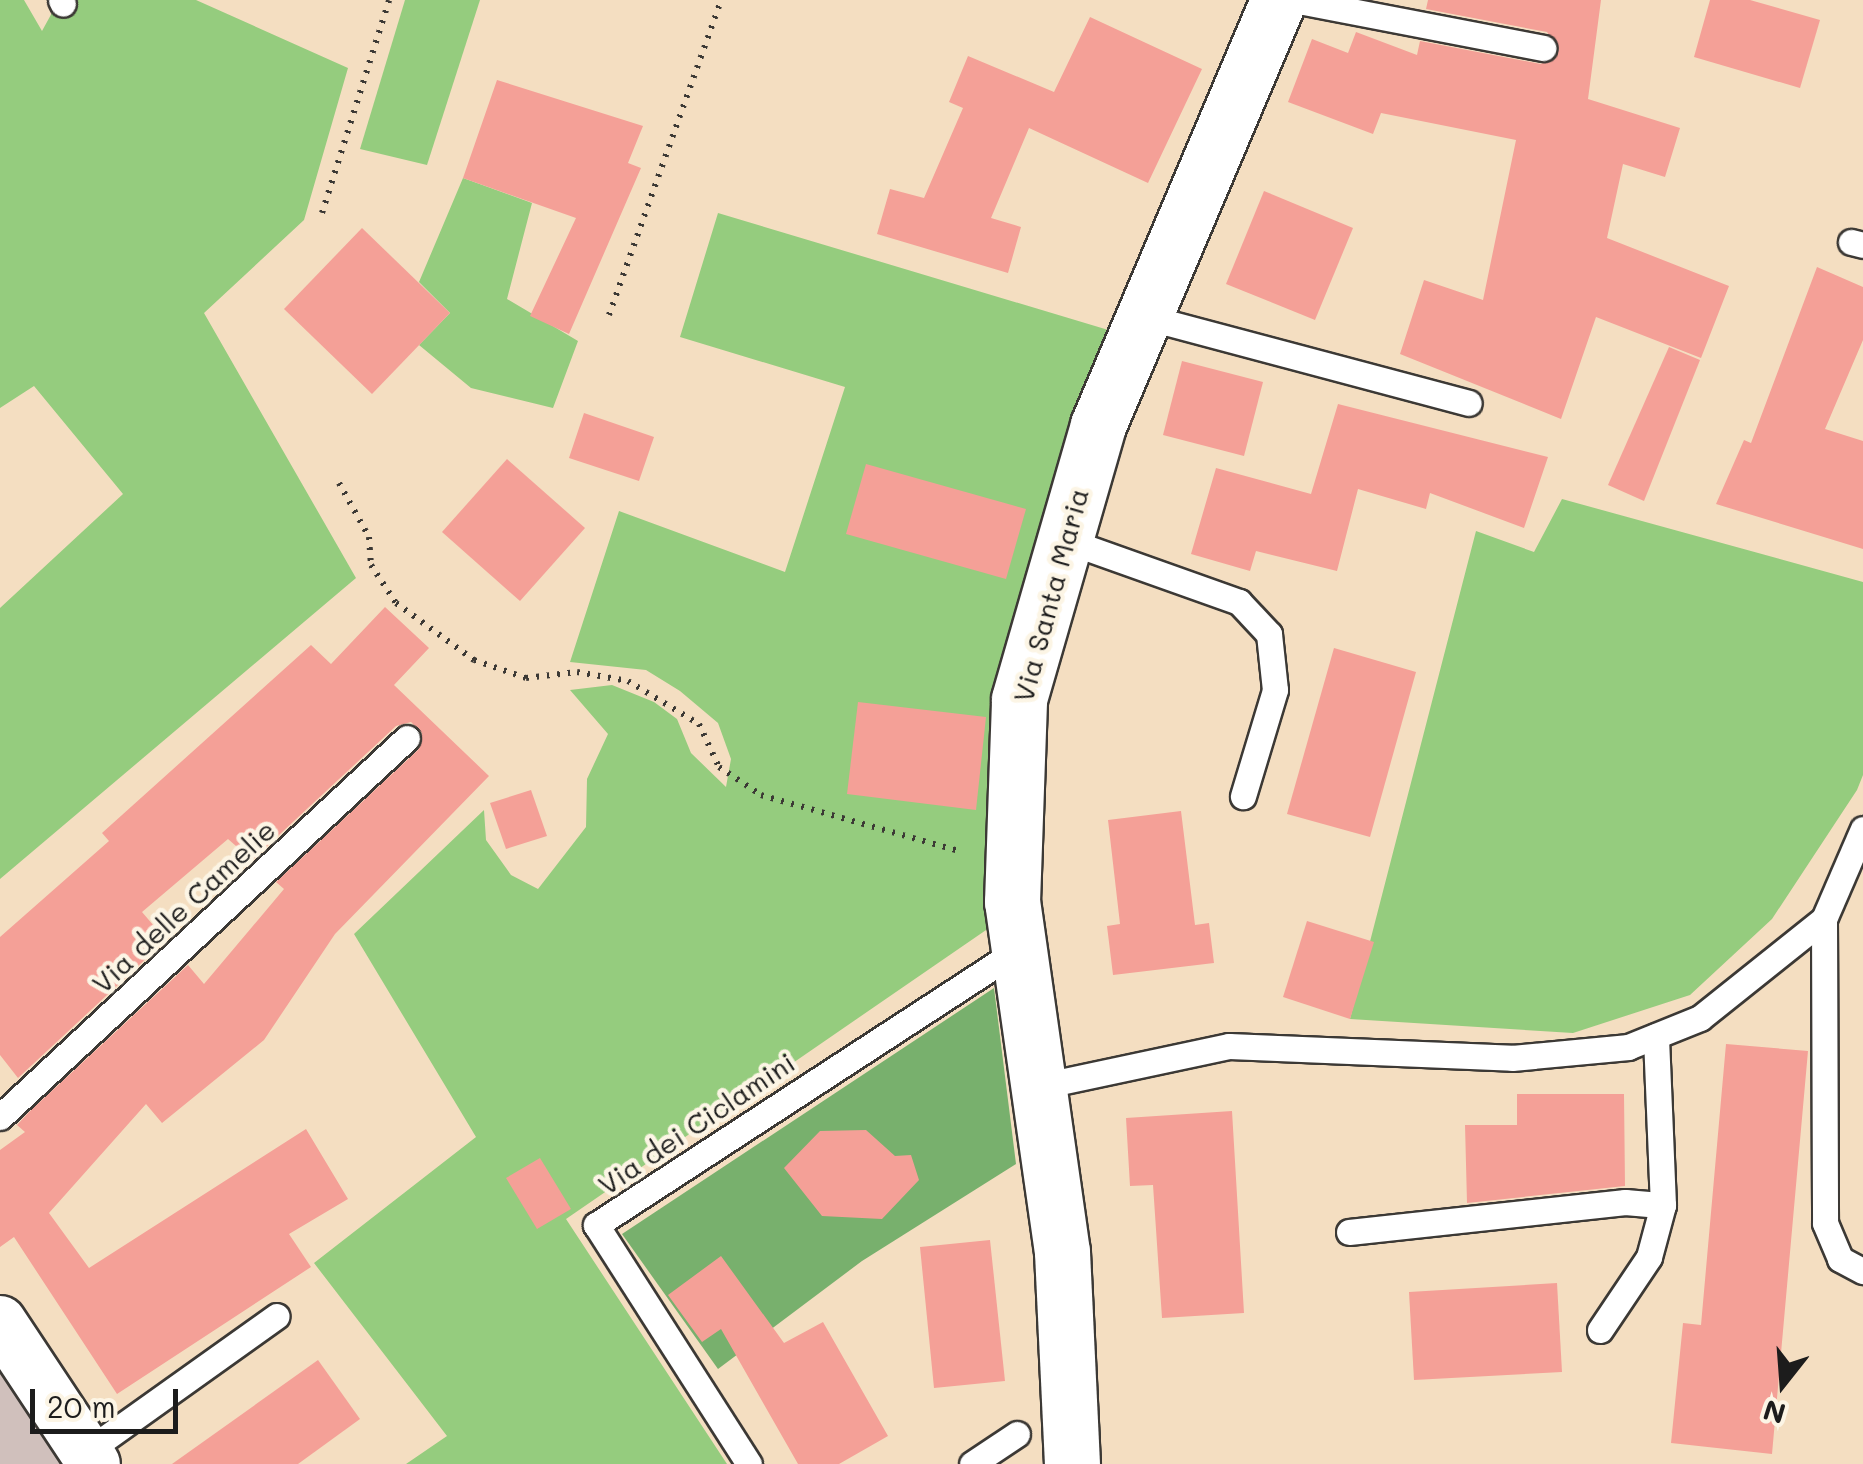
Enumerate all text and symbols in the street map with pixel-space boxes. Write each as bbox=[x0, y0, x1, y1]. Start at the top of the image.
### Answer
street label: Via Santa Maria bbox=[1005, 484, 1095, 706]
street label: Via delle Camelie bbox=[84, 812, 282, 1000]
street label: Via dei Ciclamini bbox=[591, 1045, 801, 1201]
north arrow bbox=[1733, 1334, 1833, 1434]
scale bar bbox=[35, 1369, 182, 1431]
text: 20 m bbox=[47, 1386, 116, 1426]
text: N bbox=[1759, 1392, 1790, 1433]

